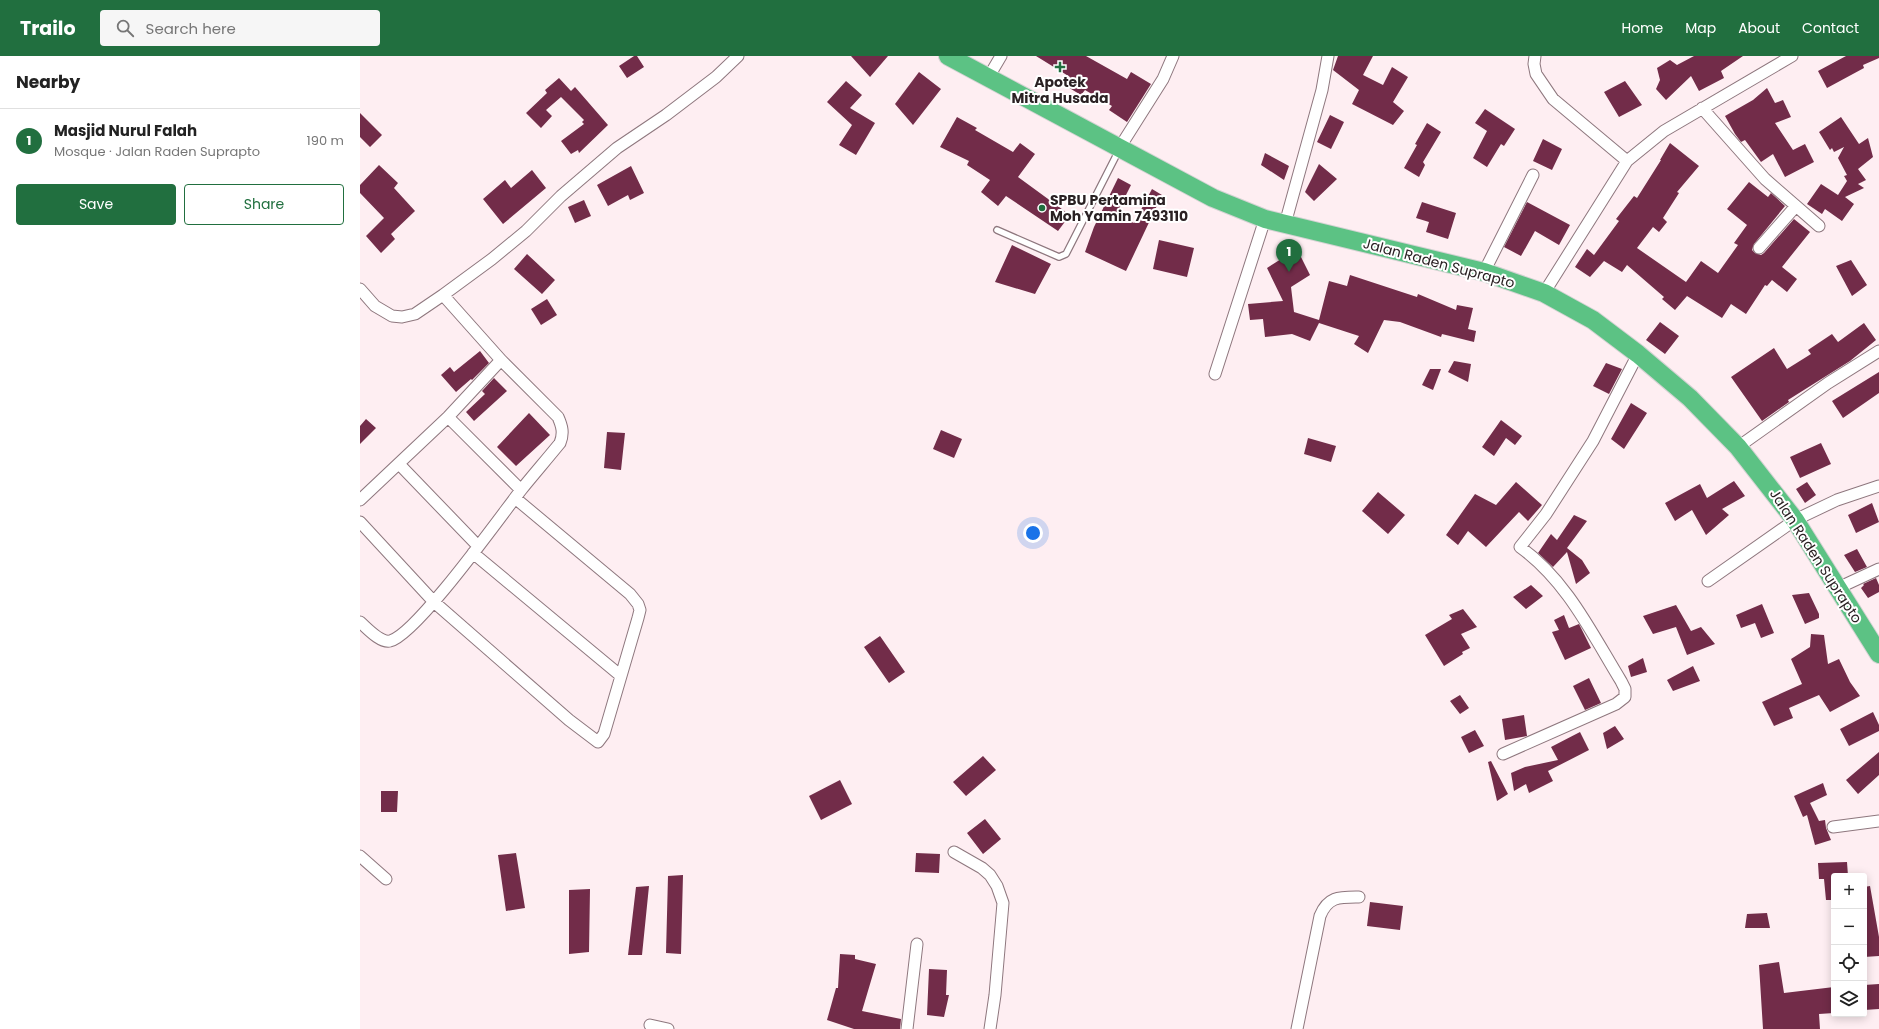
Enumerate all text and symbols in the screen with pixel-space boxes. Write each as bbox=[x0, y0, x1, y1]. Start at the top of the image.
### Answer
search box bbox=[100, 10, 380, 46]
text: Trailo bbox=[20, 15, 76, 42]
icon: search bbox=[114, 17, 136, 39]
text: Search here bbox=[146, 18, 236, 39]
text: Home bbox=[1621, 18, 1663, 38]
text: Map bbox=[1685, 18, 1716, 38]
text: About bbox=[1738, 18, 1780, 38]
text: Contact bbox=[1802, 18, 1859, 38]
marker: Apotek Mitra Husada bbox=[1055, 62, 1065, 72]
text: Nearby bbox=[16, 70, 80, 94]
place label: Apotek Mitra Husada bbox=[1011, 72, 1109, 108]
text: Masjid Nurul Falah bbox=[54, 120, 197, 141]
text: 1 bbox=[27, 131, 31, 150]
text: 190 m bbox=[307, 131, 344, 150]
text: Mosque · Jalan Raden Suprapto bbox=[54, 142, 260, 161]
button: Save bbox=[16, 184, 176, 225]
button: Share bbox=[184, 184, 344, 225]
place label: SPBU Pertamina Moh Yamin 7493110 bbox=[1050, 190, 1188, 226]
marker: SPBU Pertamina Moh Yamin 7493110 bbox=[1037, 203, 1047, 213]
street label: Jalan Raden Suprapto bbox=[1361, 233, 1517, 293]
pin: 1 bbox=[1276, 239, 1302, 272]
street label: Jalan Raden Suprapto bbox=[1765, 485, 1867, 627]
your location bbox=[1023, 523, 1043, 543]
map controls bbox=[1831, 873, 1867, 1017]
button: + bbox=[1831, 873, 1867, 909]
button: − bbox=[1831, 909, 1867, 945]
button: locate bbox=[1831, 945, 1867, 981]
button: layers bbox=[1831, 981, 1867, 1017]

